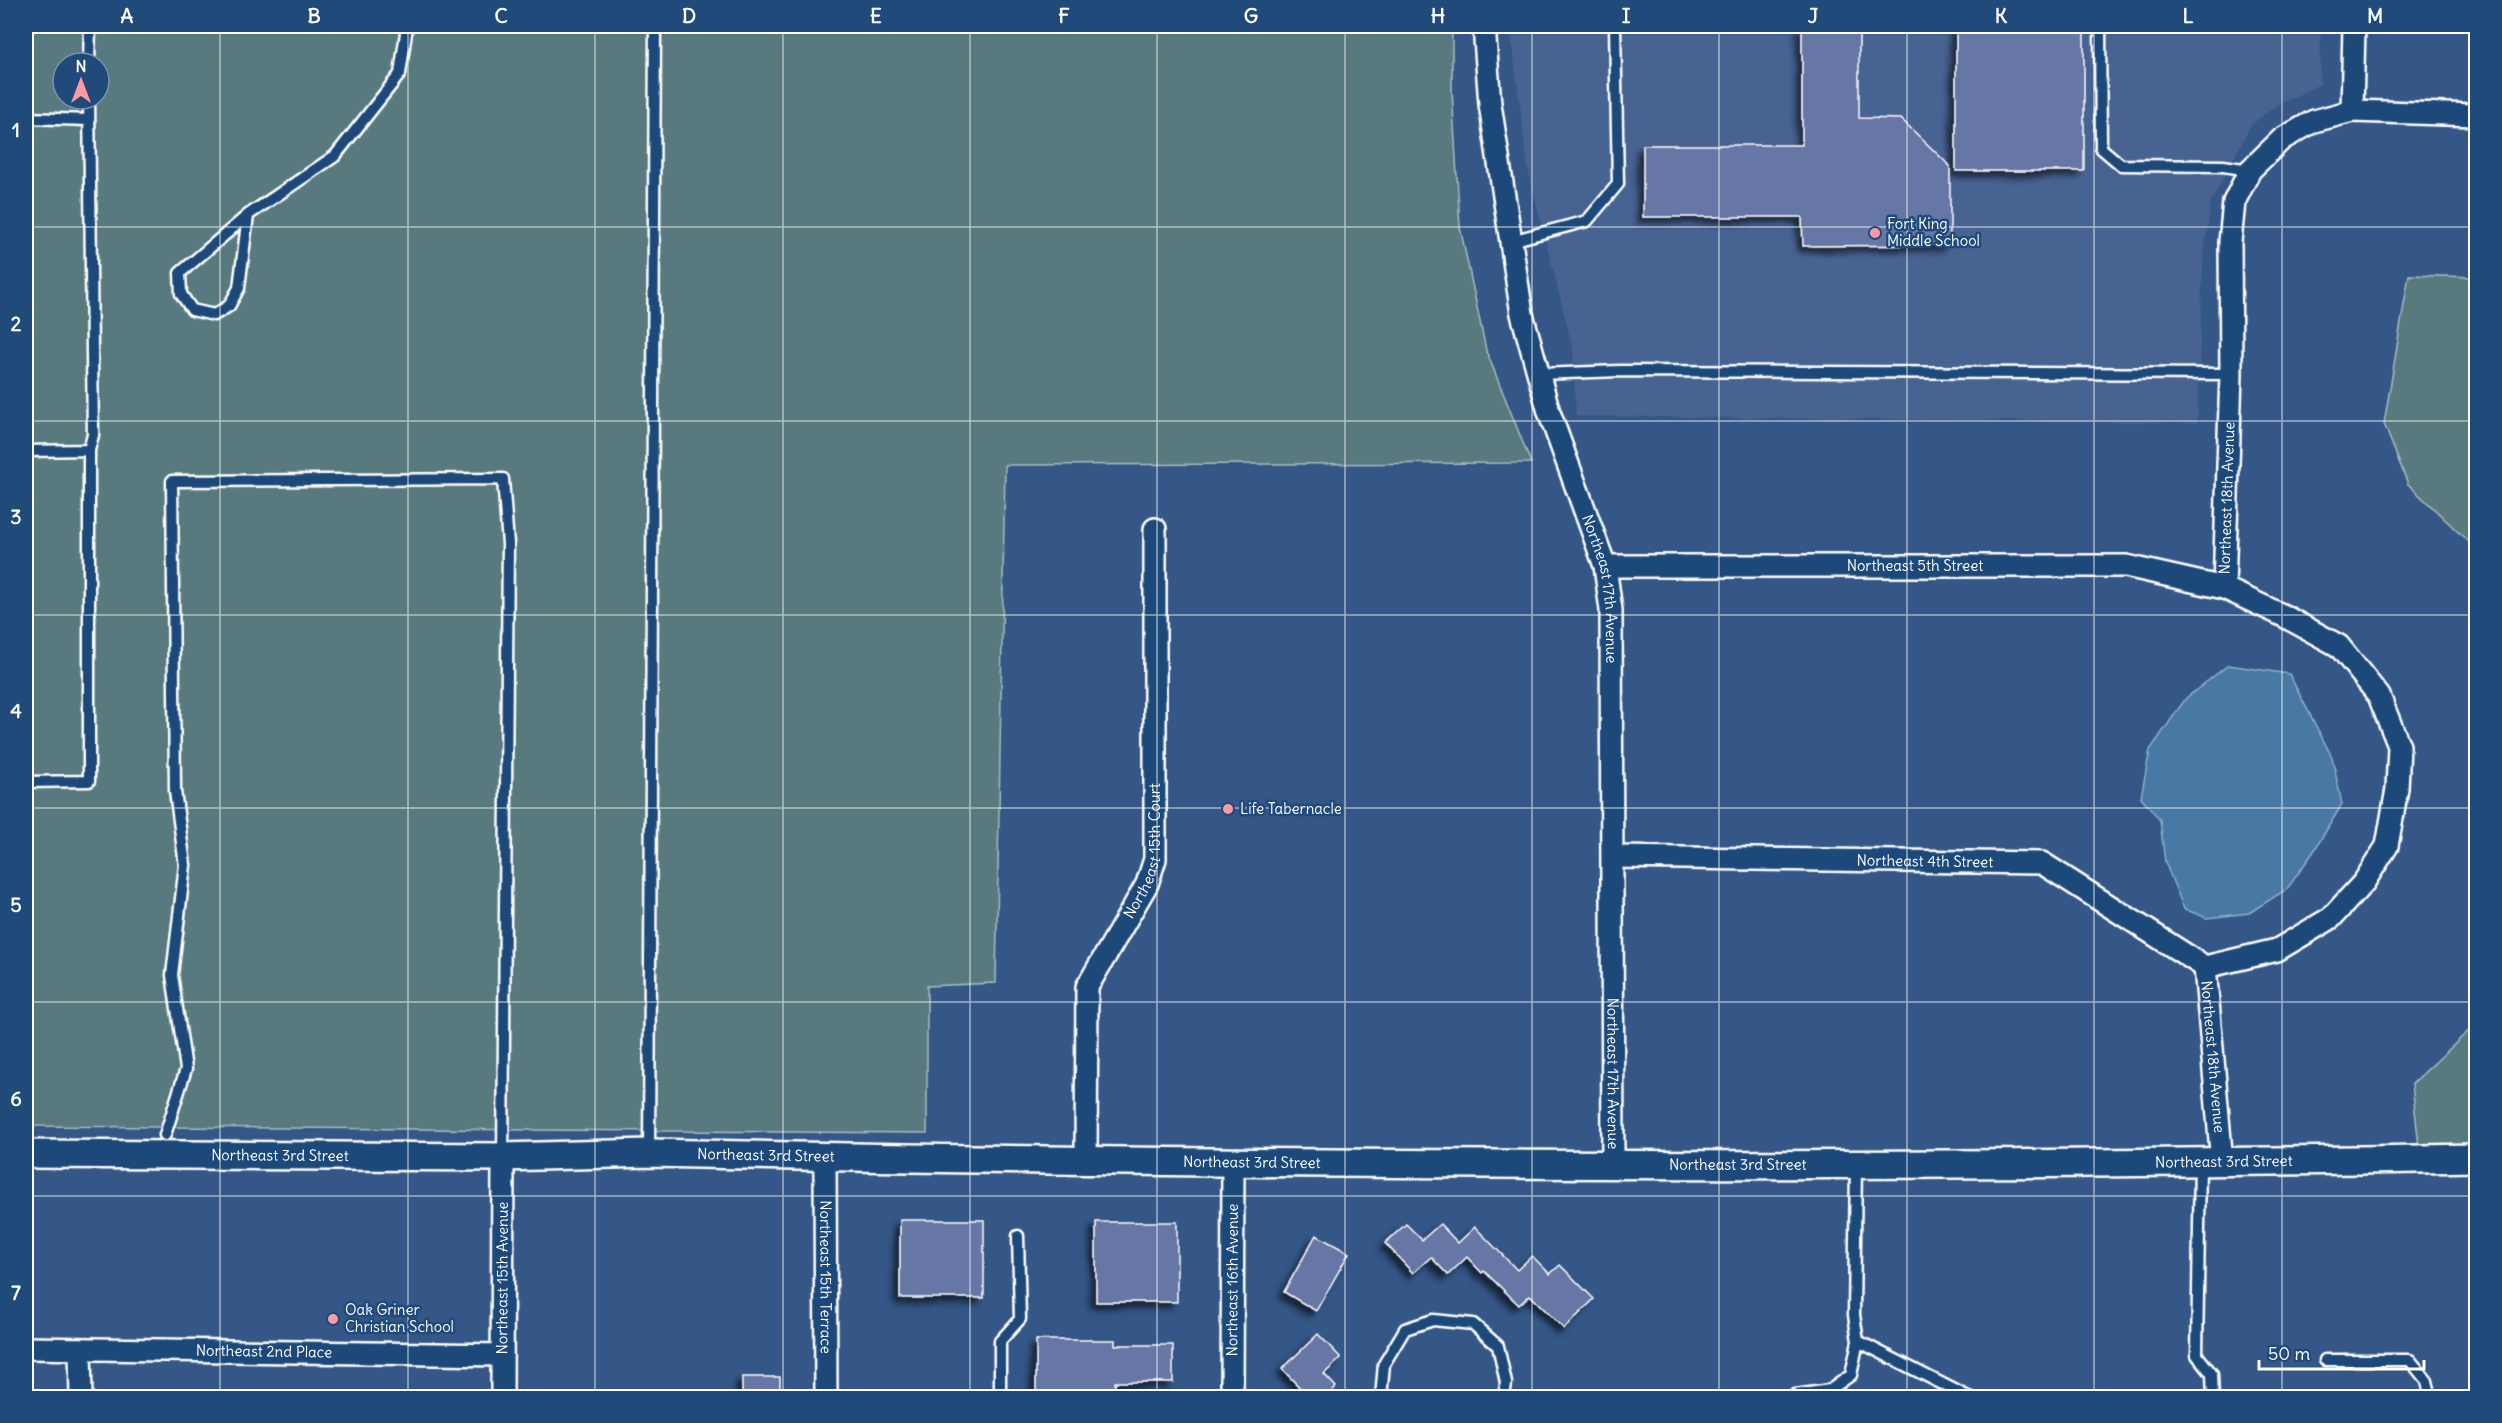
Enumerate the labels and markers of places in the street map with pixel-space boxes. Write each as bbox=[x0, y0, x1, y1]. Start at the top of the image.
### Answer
place label: Fort King Middle School bbox=[1887, 214, 1980, 250]
marker: Fort King Middle School bbox=[1868, 226, 1882, 240]
place label: Life Tabernacle bbox=[1240, 799, 1342, 818]
marker: Life Tabernacle bbox=[1221, 802, 1235, 816]
place label: Oak Griner Christian School bbox=[345, 1300, 454, 1336]
marker: Oak Griner Christian School bbox=[326, 1312, 340, 1326]

